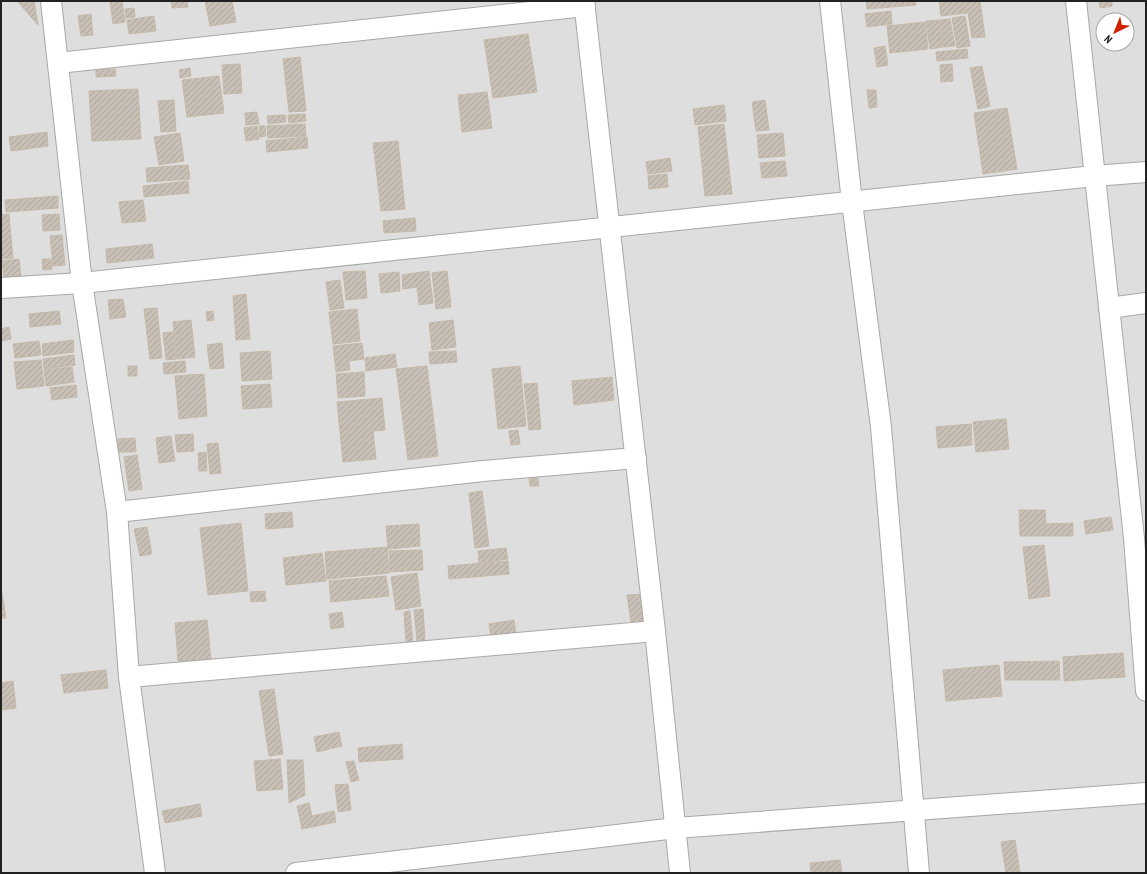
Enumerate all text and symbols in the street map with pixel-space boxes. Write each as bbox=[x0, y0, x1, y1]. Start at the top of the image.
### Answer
north arrow bbox=[1095, 12, 1135, 52]
text: N bbox=[1101, 32, 1115, 46]

